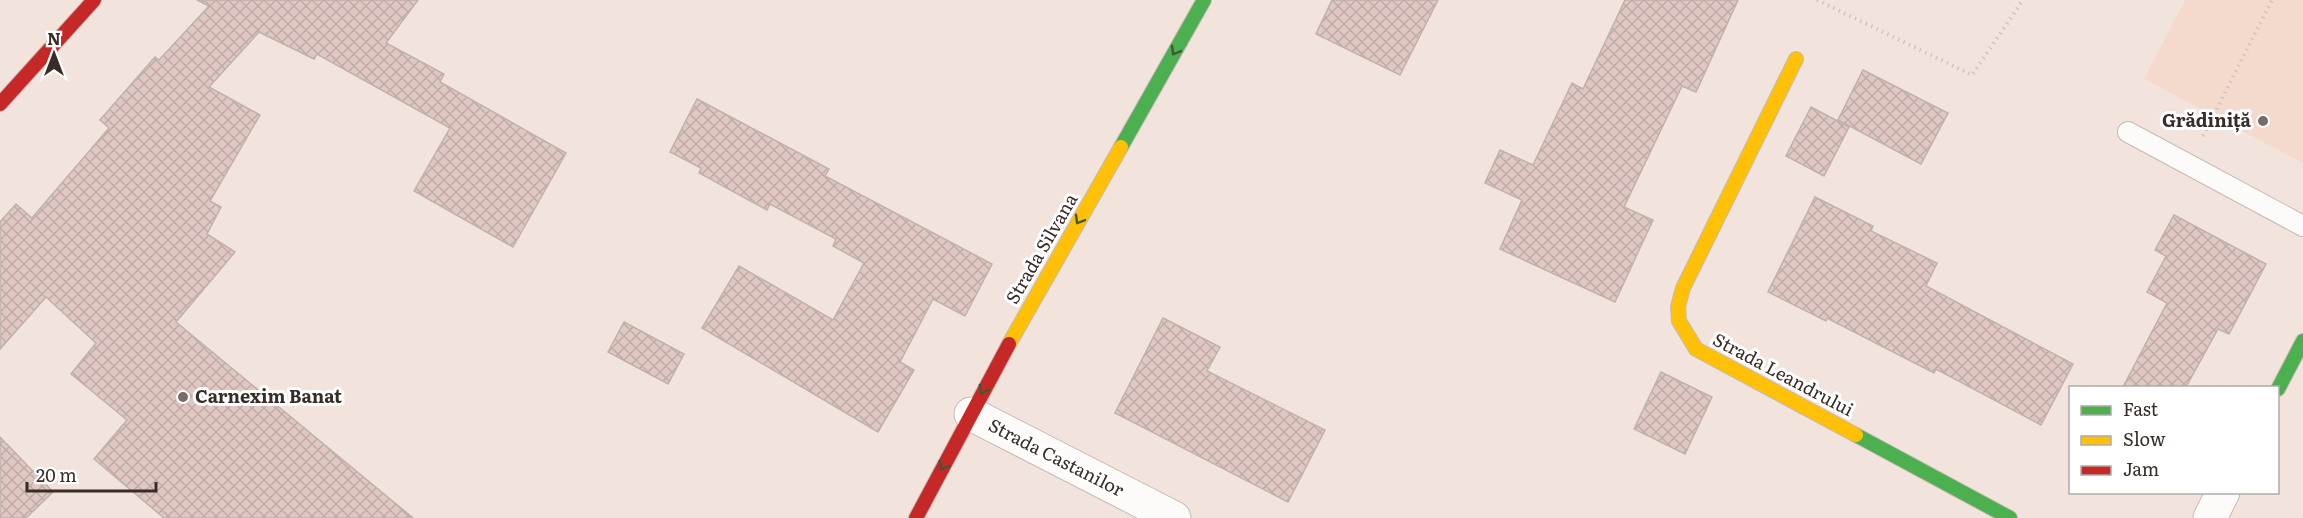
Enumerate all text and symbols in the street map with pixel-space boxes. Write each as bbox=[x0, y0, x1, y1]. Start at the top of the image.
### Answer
north arrow bbox=[24, 24, 84, 84]
text: N bbox=[47, 26, 61, 50]
one-way arrow bbox=[1171, 45, 1183, 55]
place label: Grădiniță bbox=[2162, 106, 2252, 133]
marker: Grădiniță bbox=[2256, 114, 2270, 128]
street label: Strada Silvana bbox=[998, 188, 1083, 309]
one-way arrow bbox=[1075, 214, 1086, 225]
street label: Strada Leandrului bbox=[1708, 325, 1859, 422]
place label: Carnexim Banat bbox=[195, 382, 342, 409]
one-way arrow bbox=[979, 384, 990, 394]
legend bbox=[2069, 386, 2279, 494]
marker: Carnexim Banat bbox=[176, 390, 190, 404]
text: Fast bbox=[2123, 395, 2159, 422]
street label: Strada Castanilor bbox=[984, 411, 1130, 503]
text: Slow bbox=[2123, 425, 2166, 452]
scale bar bbox=[27, 455, 156, 493]
text: Jam bbox=[2123, 455, 2159, 482]
one-way arrow bbox=[939, 459, 951, 470]
text: 20 m bbox=[36, 461, 77, 488]

